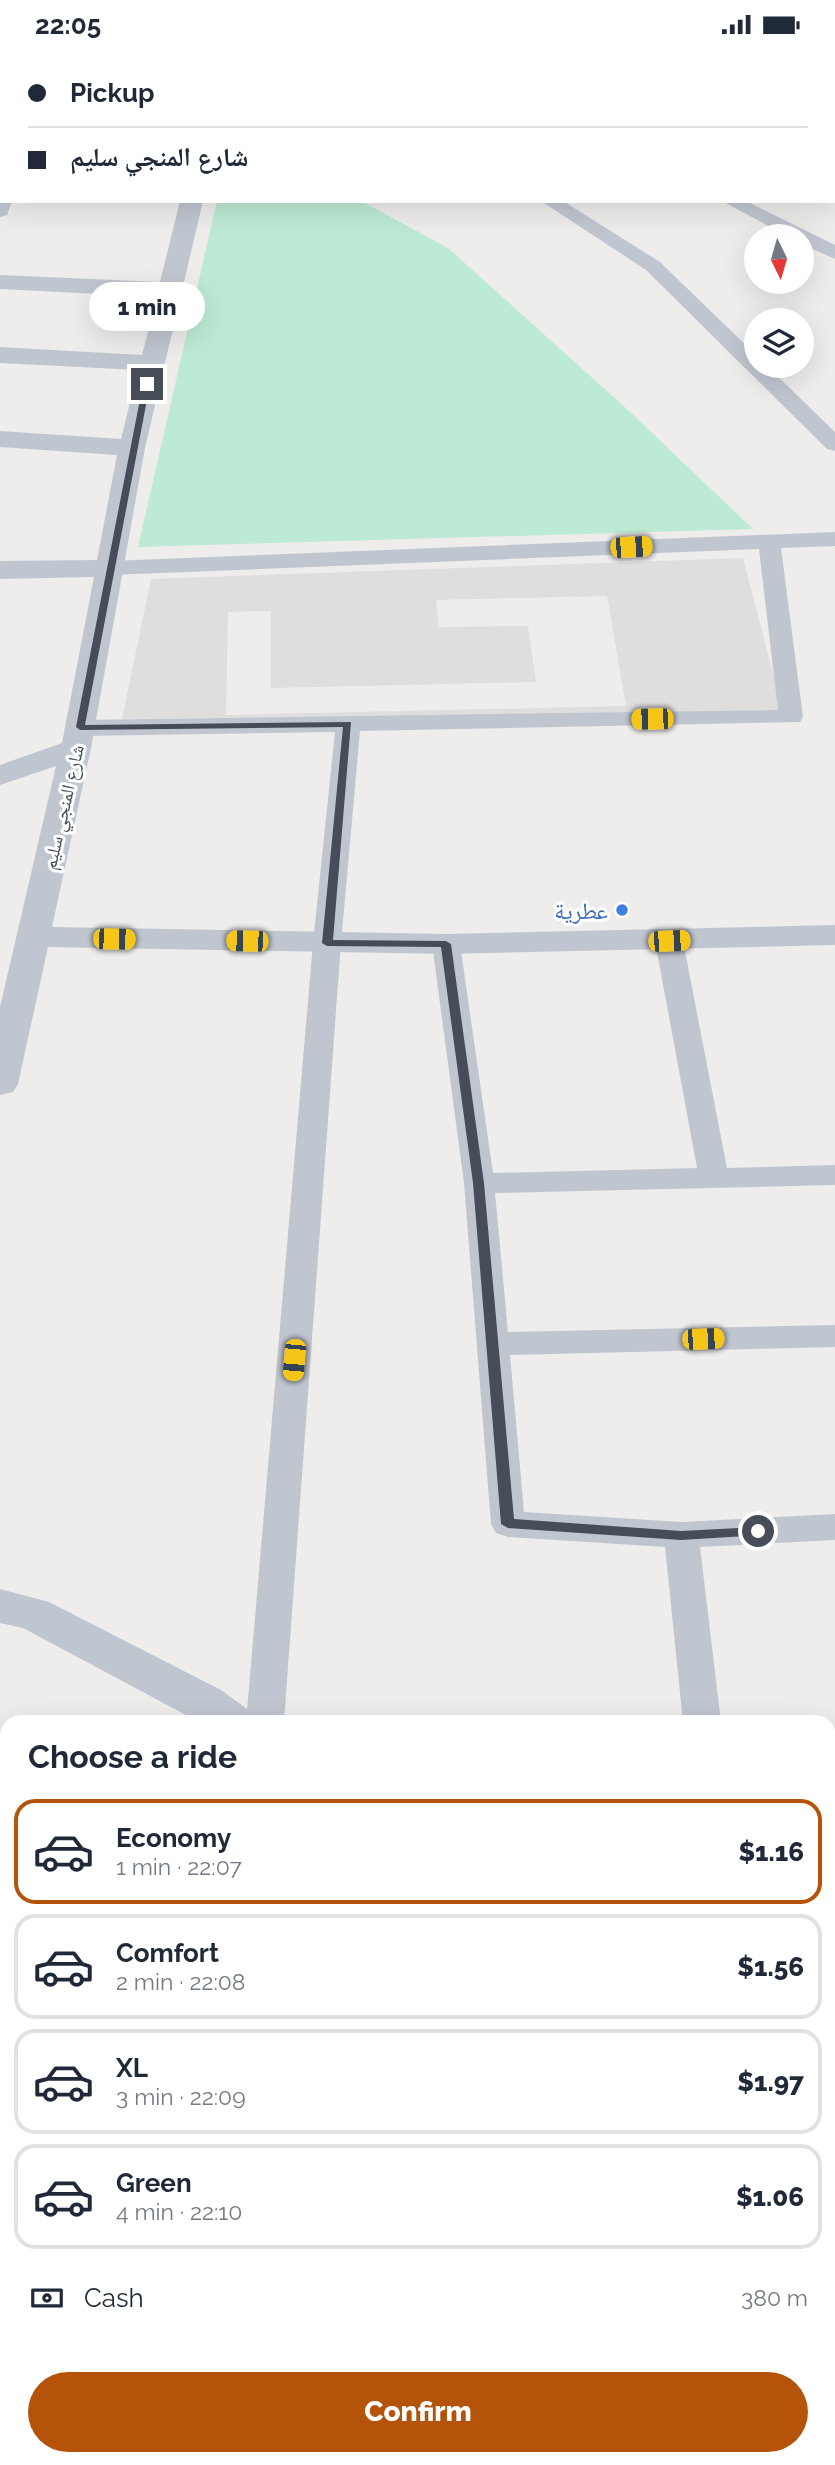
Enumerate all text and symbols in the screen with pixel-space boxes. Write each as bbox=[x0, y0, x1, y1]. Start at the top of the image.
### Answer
text: 22:05 bbox=[35, 10, 101, 40]
text: Pickup bbox=[70, 78, 155, 108]
text: شارع المنجي سليم bbox=[70, 142, 248, 172]
north arrow bbox=[744, 224, 814, 294]
map controls bbox=[744, 224, 814, 378]
callout: 1 min bbox=[89, 282, 205, 331]
text: 1 min bbox=[117, 293, 177, 320]
button: layers bbox=[744, 308, 814, 378]
route end bbox=[131, 368, 163, 400]
car bbox=[610, 535, 653, 559]
car bbox=[631, 708, 674, 730]
street label: شارع المنجي سليم bbox=[38, 742, 93, 873]
place label: عطرية bbox=[554, 897, 608, 924]
marker: عطرية bbox=[614, 902, 630, 918]
car bbox=[93, 928, 136, 950]
car bbox=[226, 930, 269, 952]
car bbox=[648, 930, 691, 952]
car bbox=[682, 1328, 725, 1350]
car bbox=[282, 1338, 307, 1382]
route start bbox=[742, 1515, 774, 1547]
text: Choose a ride bbox=[28, 1738, 237, 1775]
icon: car bbox=[32, 1820, 95, 1883]
text: Economy bbox=[116, 1823, 231, 1853]
text: $1.16 bbox=[738, 1837, 804, 1867]
text: 1 min · 22:07 bbox=[116, 1853, 242, 1880]
icon: car bbox=[32, 1935, 95, 1998]
text: Comfort bbox=[116, 1938, 219, 1968]
text: $1.56 bbox=[737, 1952, 804, 1982]
text: 2 min · 22:08 bbox=[116, 1968, 246, 1995]
icon: car bbox=[32, 2050, 95, 2113]
text: XL bbox=[116, 2053, 148, 2083]
text: $1.97 bbox=[737, 2067, 804, 2097]
text: 3 min · 22:09 bbox=[116, 2083, 246, 2110]
icon: car bbox=[32, 2165, 95, 2228]
text: Green bbox=[116, 2168, 192, 2198]
text: $1.06 bbox=[736, 2182, 804, 2212]
text: 4 min · 22:10 bbox=[116, 2198, 242, 2225]
icon: cash bbox=[28, 2279, 66, 2317]
text: Cash bbox=[84, 2283, 144, 2313]
text: 380 m bbox=[741, 2284, 808, 2311]
button: Confirm bbox=[28, 2372, 808, 2452]

